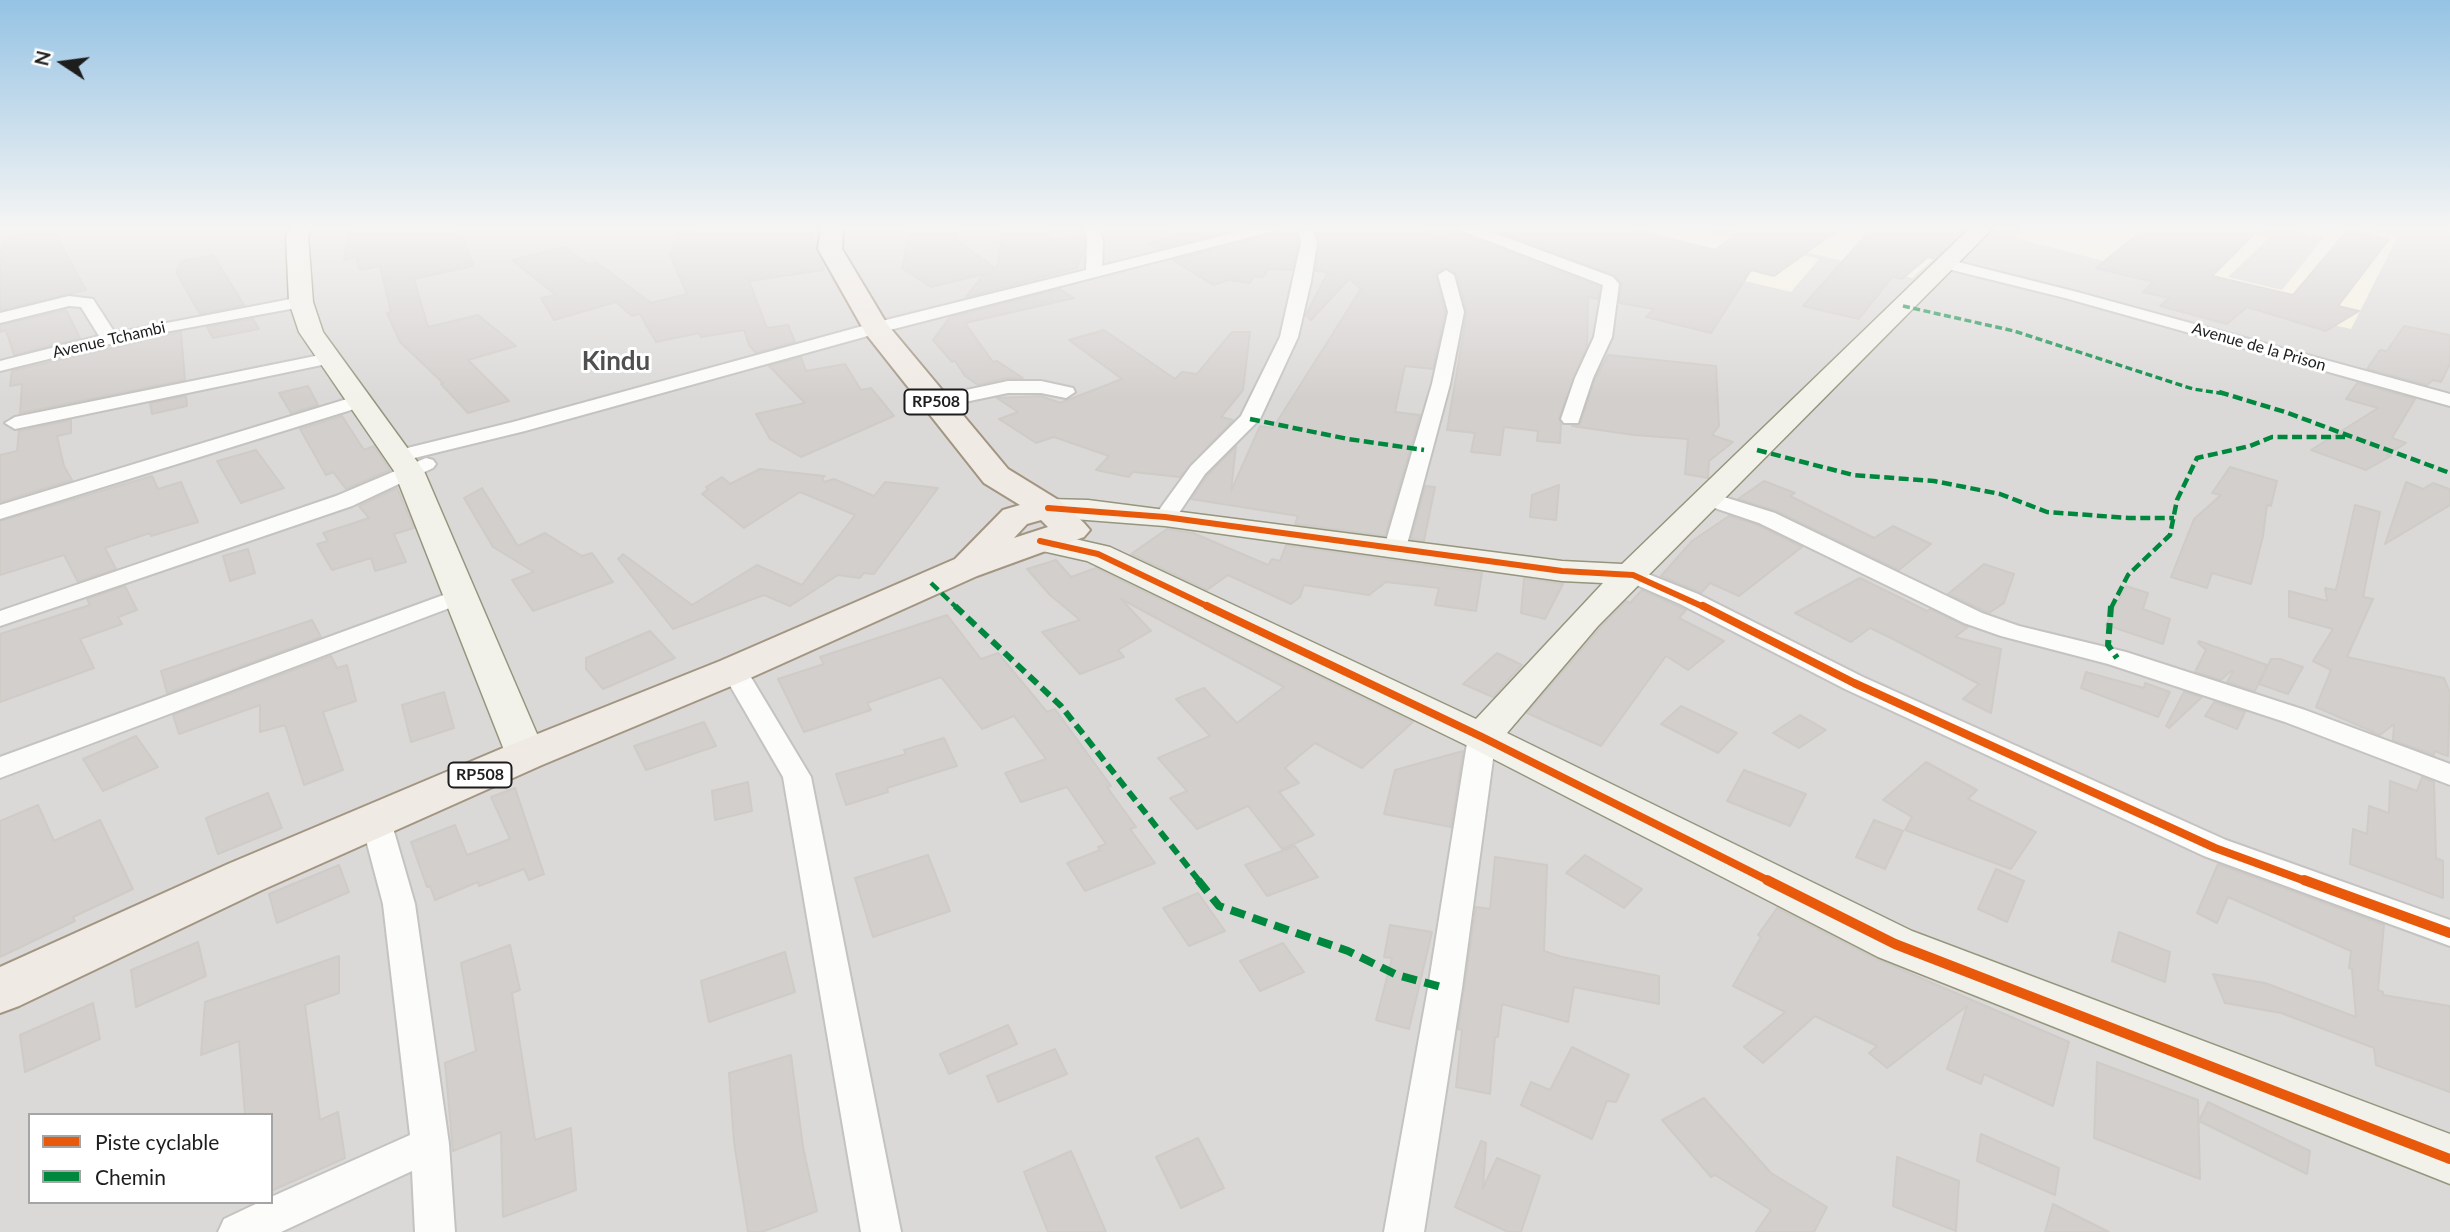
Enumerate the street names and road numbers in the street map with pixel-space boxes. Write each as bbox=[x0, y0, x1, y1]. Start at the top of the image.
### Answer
street label: Avenue Tchambi bbox=[51, 318, 167, 362]
street label: Avenue de la Prison bbox=[2190, 319, 2328, 375]
road number: RP508 bbox=[904, 390, 968, 414]
road number: RP508 bbox=[448, 762, 512, 788]

